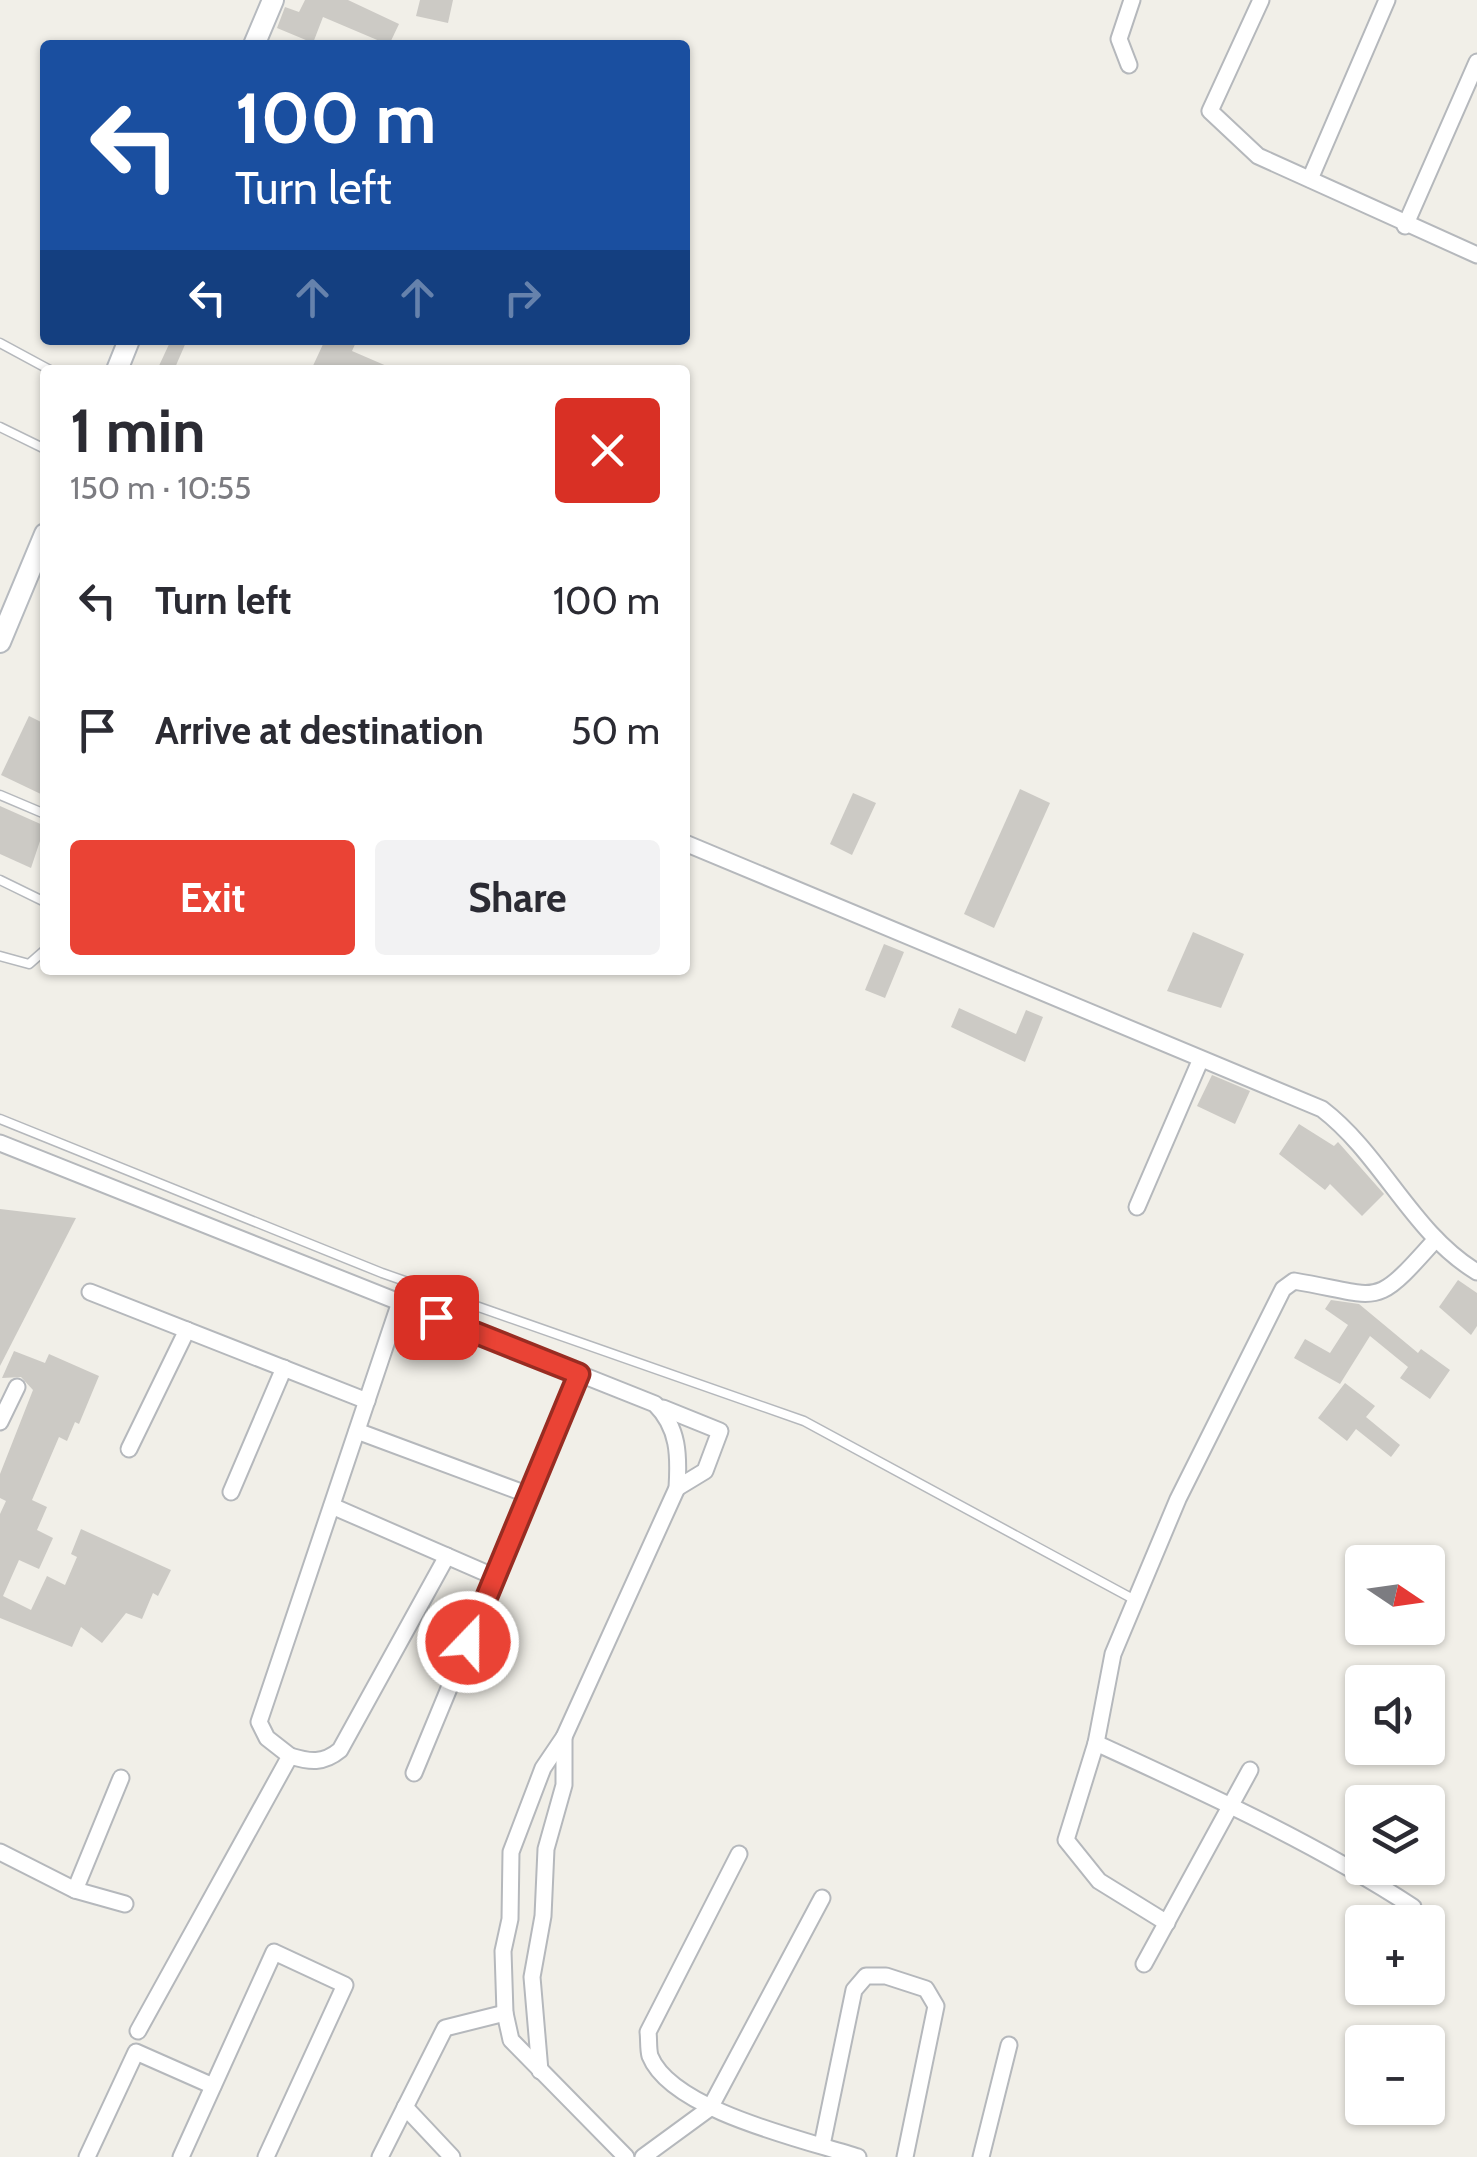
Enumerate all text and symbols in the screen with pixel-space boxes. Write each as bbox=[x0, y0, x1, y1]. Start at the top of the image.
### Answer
text: 100 m bbox=[235, 75, 436, 161]
icon: left bbox=[70, 80, 200, 210]
text: Turn left bbox=[235, 161, 392, 215]
icon: left bbox=[180, 270, 235, 325]
icon: ahead bbox=[285, 270, 340, 325]
icon: ahead bbox=[390, 270, 445, 325]
icon: right bbox=[495, 270, 550, 325]
text: 1 min bbox=[70, 394, 205, 467]
button: close bbox=[555, 398, 660, 503]
text: 150 m · 10:55 bbox=[70, 468, 251, 507]
icon: left bbox=[70, 573, 125, 628]
text: Turn left bbox=[155, 577, 291, 624]
text: 100 m bbox=[553, 577, 660, 624]
icon: arrive bbox=[70, 703, 125, 758]
text: Arrive at destination bbox=[155, 707, 484, 754]
text: 50 m bbox=[571, 707, 660, 754]
button: Exit bbox=[70, 840, 355, 955]
button: Share bbox=[375, 840, 660, 955]
pin bbox=[394, 1275, 479, 1360]
icon: arrive bbox=[409, 1290, 464, 1345]
north arrow bbox=[1345, 1545, 1445, 1645]
map controls bbox=[1345, 1545, 1445, 2125]
position arrow bbox=[416, 1590, 520, 1694]
button: sound bbox=[1345, 1665, 1445, 1765]
button: layers bbox=[1345, 1785, 1445, 1885]
button: + bbox=[1345, 1905, 1445, 2005]
button: − bbox=[1345, 2025, 1445, 2125]

